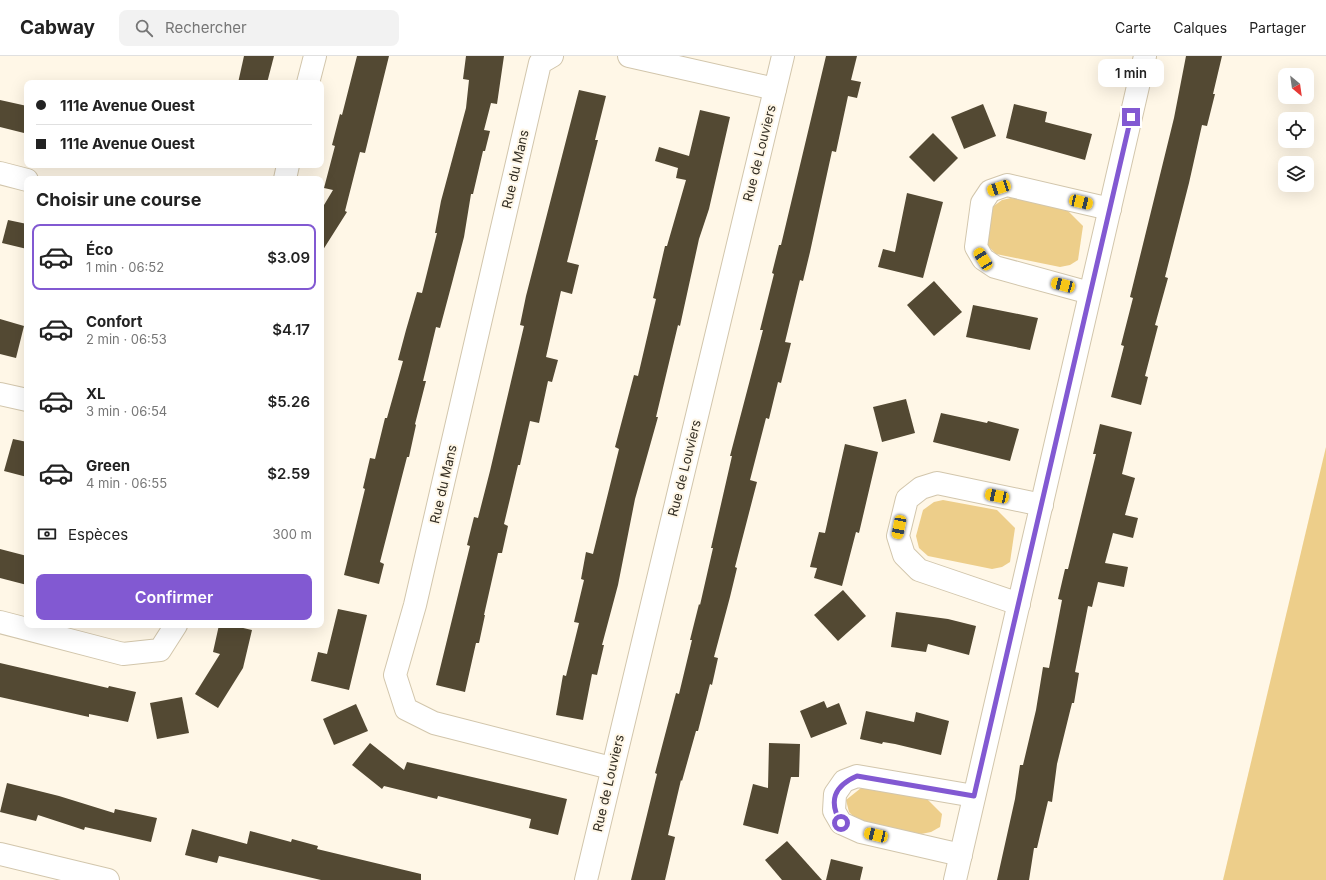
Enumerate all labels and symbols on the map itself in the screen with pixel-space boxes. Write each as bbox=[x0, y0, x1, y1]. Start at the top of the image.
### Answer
callout: 1 min bbox=[1098, 59, 1164, 87]
north arrow bbox=[1278, 68, 1314, 104]
street label: Rue de Louviers bbox=[739, 103, 779, 203]
route end bbox=[1122, 108, 1140, 126]
street label: Rue du Mans bbox=[498, 128, 532, 210]
car bbox=[986, 179, 1012, 197]
car bbox=[1068, 193, 1094, 211]
car bbox=[972, 246, 994, 272]
car bbox=[1050, 276, 1076, 294]
street label: Rue de Louviers bbox=[664, 418, 704, 518]
street label: Rue du Mans bbox=[426, 443, 460, 525]
car bbox=[984, 488, 1010, 504]
car bbox=[891, 514, 907, 540]
street label: Rue de Louviers bbox=[589, 733, 627, 833]
route start bbox=[832, 814, 850, 832]
car bbox=[863, 826, 889, 844]

